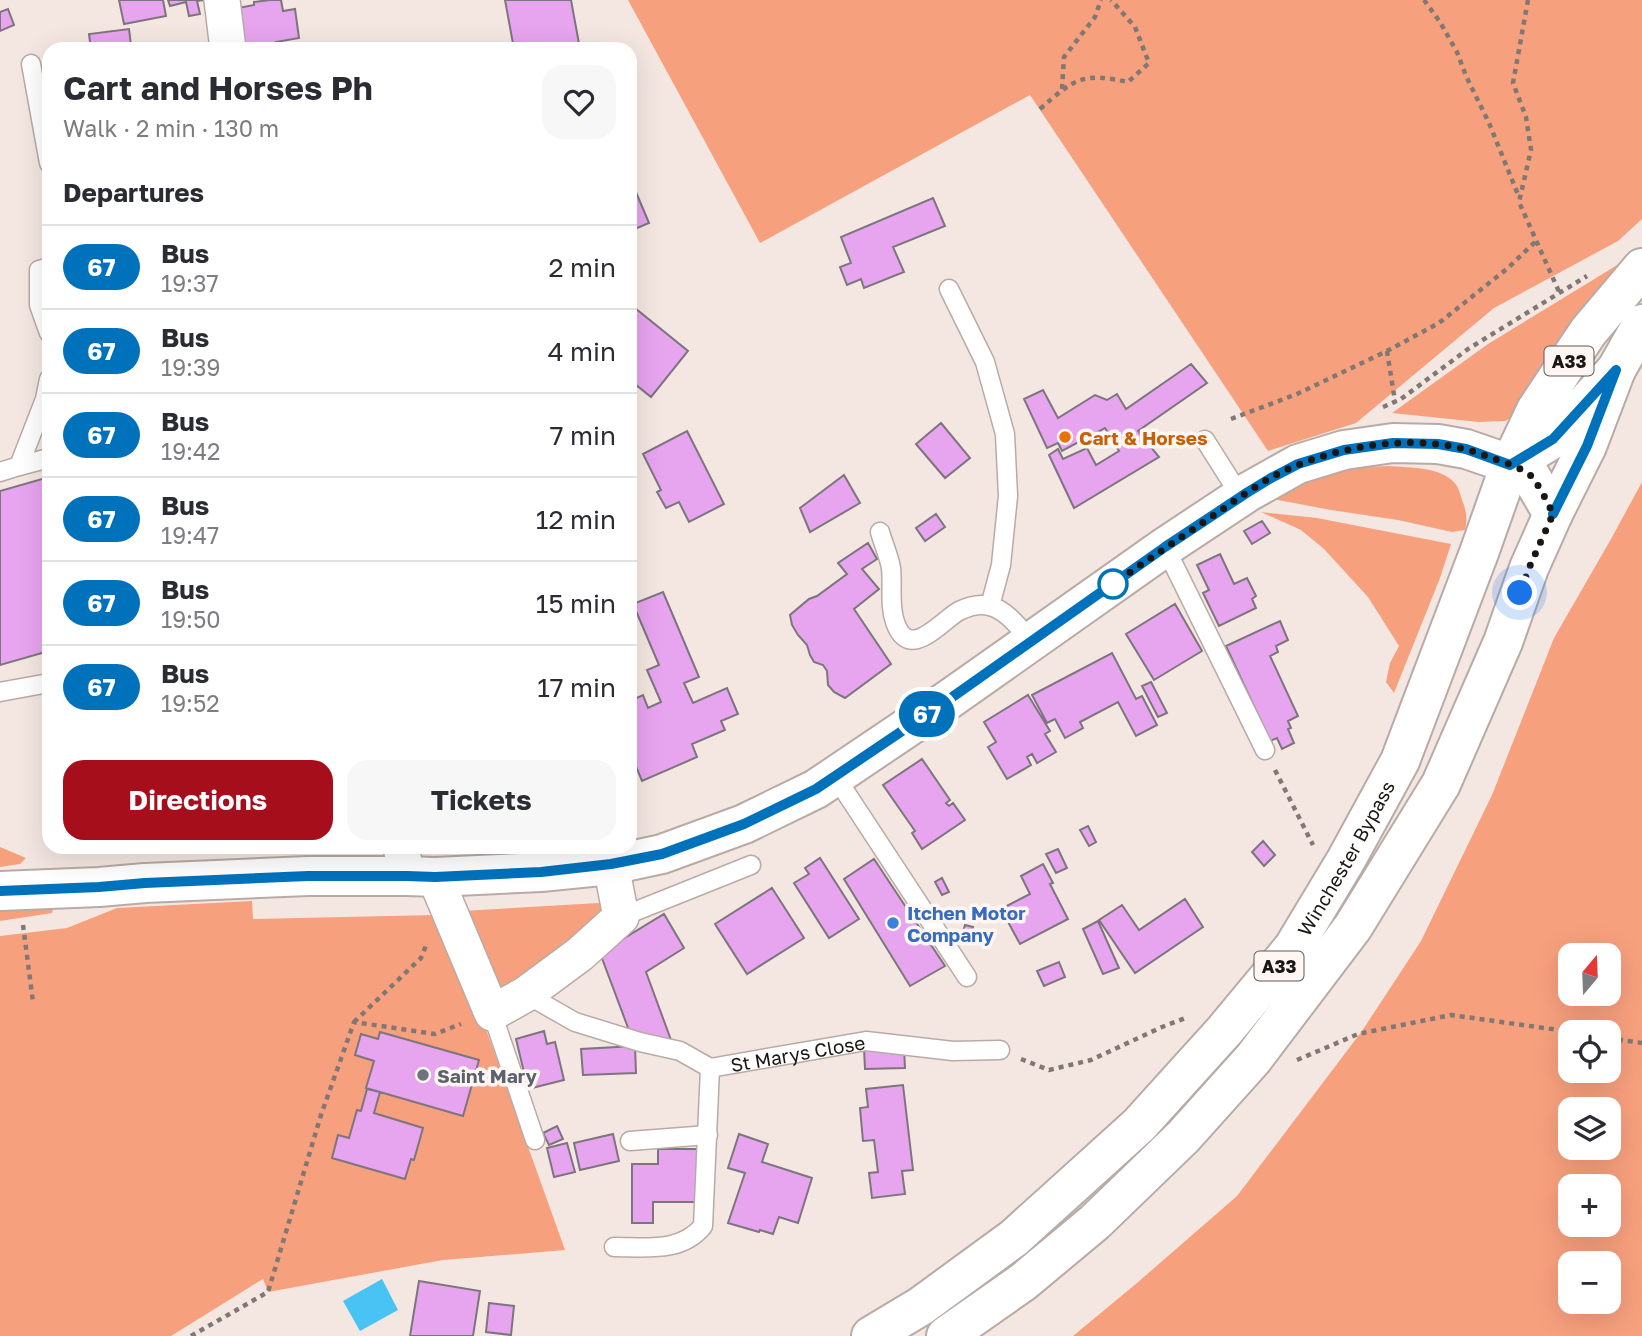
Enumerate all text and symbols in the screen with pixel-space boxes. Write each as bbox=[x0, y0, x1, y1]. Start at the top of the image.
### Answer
button: heart bbox=[542, 65, 616, 139]
text: Cart and Horses Ph bbox=[63, 68, 373, 107]
text: Walk · 2 min · 130 m bbox=[63, 114, 279, 142]
text: Departures bbox=[63, 177, 204, 208]
text: Bus bbox=[161, 238, 209, 269]
text: 67 bbox=[87, 252, 116, 281]
text: 2 min bbox=[548, 252, 616, 283]
text: 19:37 bbox=[161, 269, 219, 297]
text: Bus bbox=[161, 322, 209, 353]
text: 67 bbox=[87, 336, 116, 365]
text: 4 min bbox=[548, 336, 616, 367]
road number: A33 bbox=[1544, 346, 1594, 376]
text: 19:39 bbox=[161, 353, 220, 381]
text: Bus bbox=[161, 406, 209, 437]
text: 67 bbox=[87, 420, 116, 449]
text: 7 min bbox=[550, 420, 616, 451]
place label: Cart & Horses bbox=[1079, 426, 1208, 449]
marker: Cart & Horses bbox=[1057, 429, 1073, 445]
text: 19:42 bbox=[161, 437, 220, 465]
text: Bus bbox=[161, 490, 209, 521]
text: 67 bbox=[87, 504, 116, 533]
text: 12 min bbox=[536, 504, 616, 535]
text: 19:47 bbox=[161, 521, 219, 549]
unlabelled marker bbox=[1098, 569, 1128, 599]
text: Bus bbox=[161, 574, 209, 605]
your location bbox=[1502, 575, 1537, 610]
text: 67 bbox=[87, 588, 116, 617]
text: 15 min bbox=[536, 588, 616, 619]
text: 19:50 bbox=[161, 605, 221, 633]
text: Bus bbox=[161, 658, 209, 689]
text: 67 bbox=[87, 672, 116, 701]
text: 17 min bbox=[537, 672, 616, 703]
text: 19:52 bbox=[161, 689, 220, 717]
line badge: 67 bbox=[895, 691, 958, 737]
text: 67 bbox=[913, 699, 941, 728]
button: Directions bbox=[63, 760, 333, 840]
button: Tickets bbox=[347, 760, 616, 840]
street label: Winchester Bypass bbox=[1292, 776, 1399, 939]
place label: Itchen Motor Company bbox=[907, 901, 1026, 946]
marker: Itchen Motor Company bbox=[885, 915, 901, 931]
north arrow bbox=[1558, 943, 1620, 1006]
map controls bbox=[1558, 943, 1621, 1314]
road number: A33 bbox=[1254, 951, 1304, 981]
button: locate bbox=[1558, 1020, 1621, 1083]
street label: St Marys Close bbox=[729, 1030, 867, 1076]
place label: Saint Mary bbox=[437, 1064, 538, 1087]
marker: Saint Mary bbox=[415, 1067, 431, 1083]
button: layers bbox=[1558, 1097, 1621, 1160]
button: + bbox=[1558, 1174, 1621, 1237]
button: − bbox=[1558, 1251, 1621, 1314]

